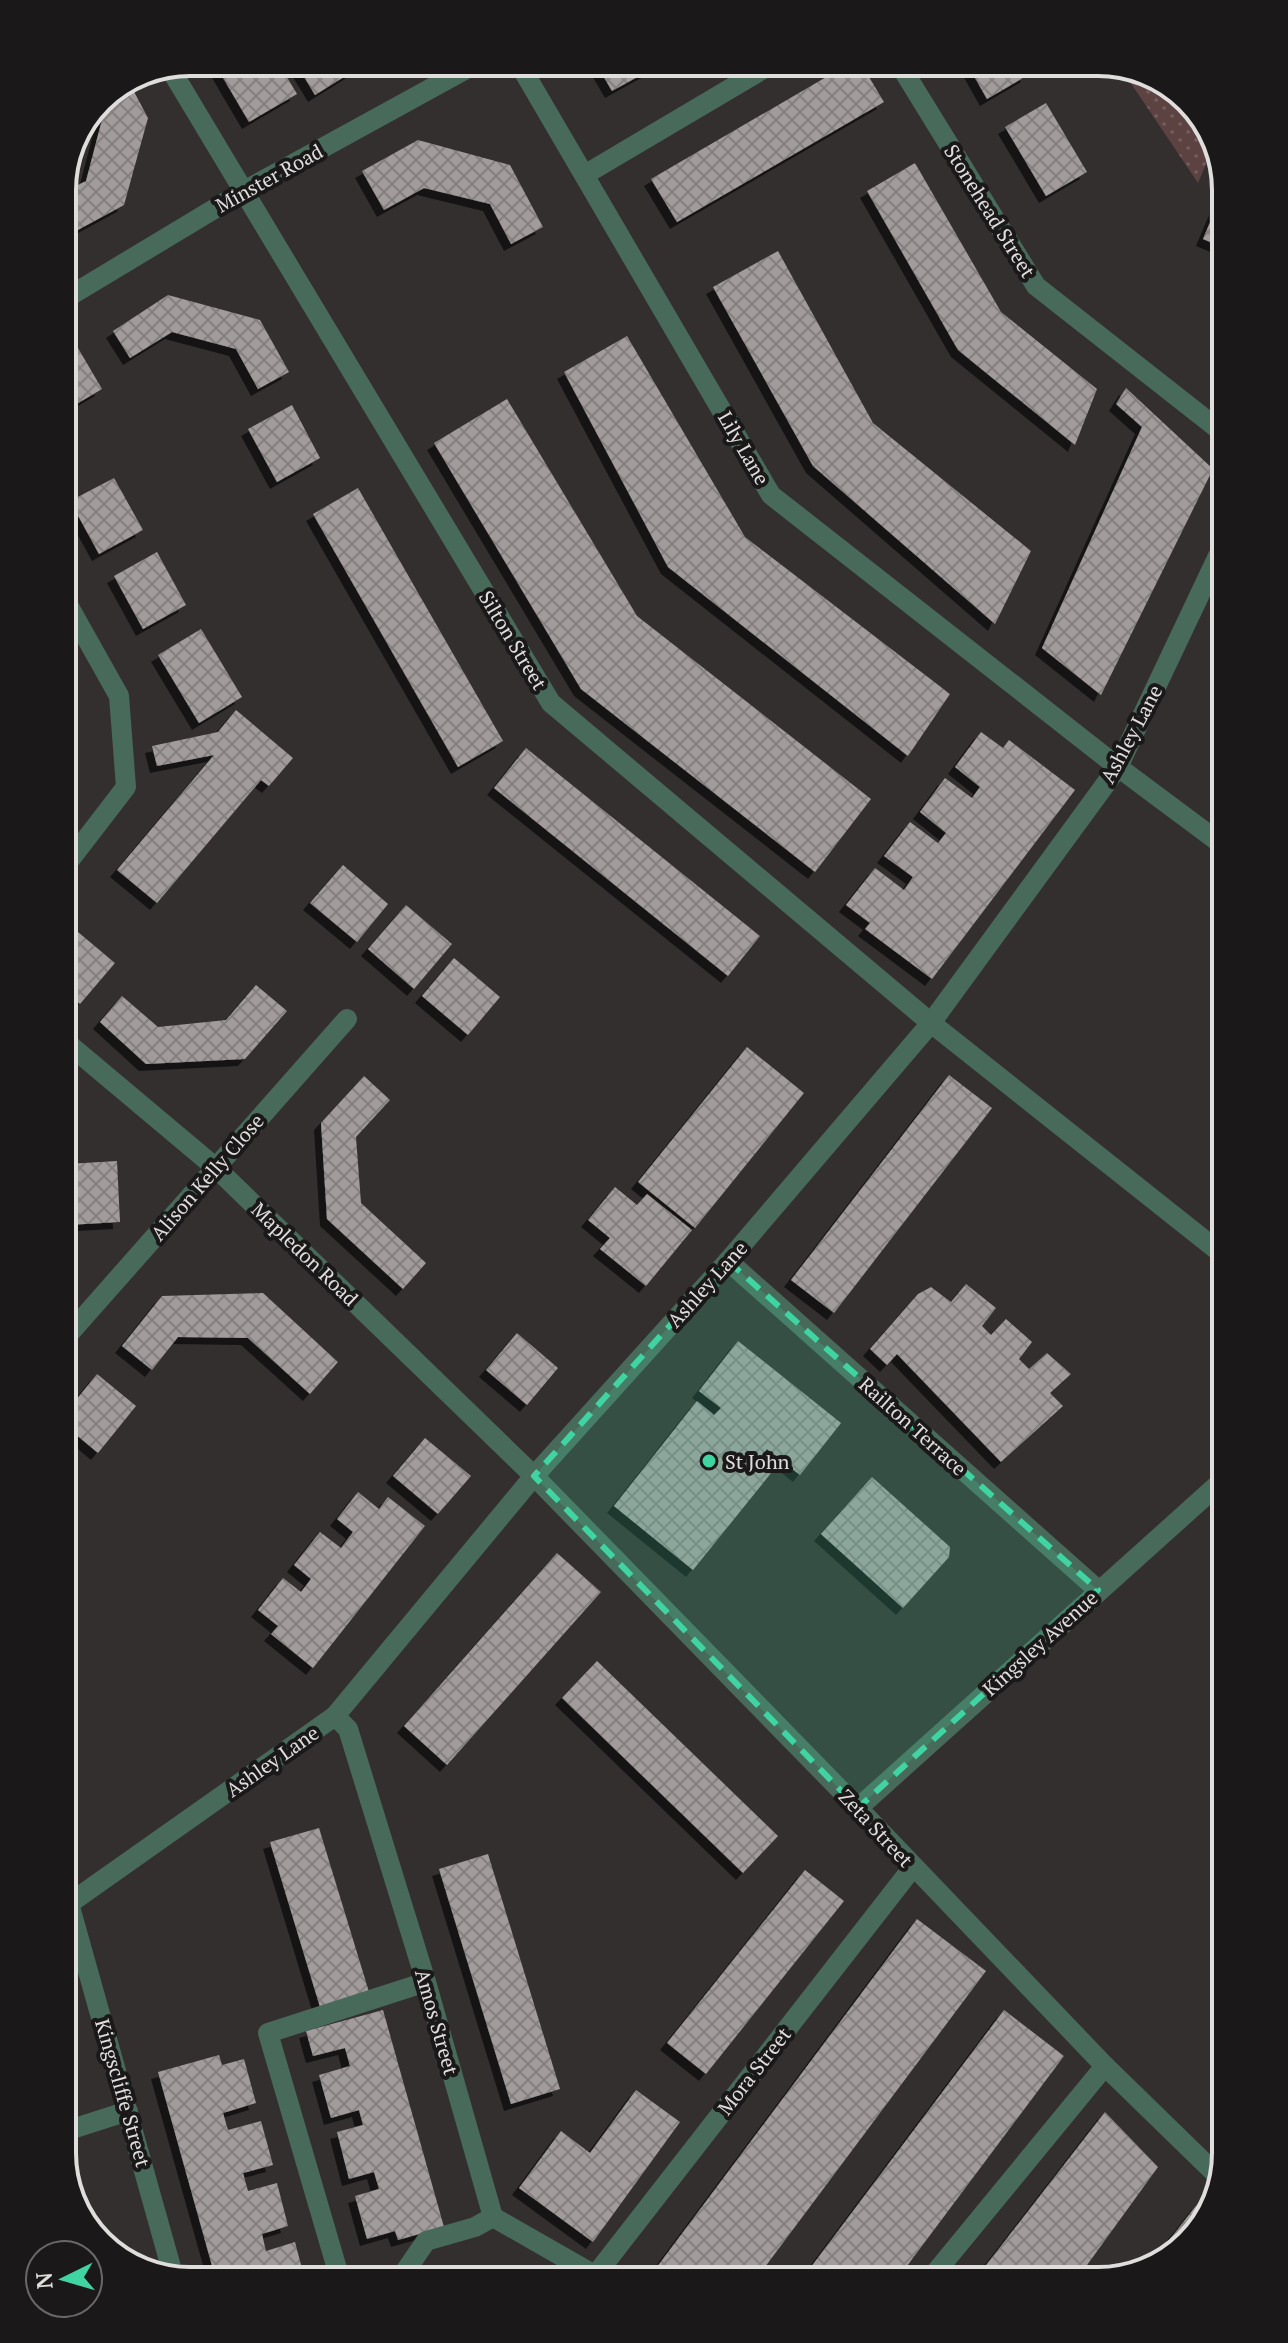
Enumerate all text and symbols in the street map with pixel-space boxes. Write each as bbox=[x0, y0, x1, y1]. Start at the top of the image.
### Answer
street label: Minster Road bbox=[211, 137, 327, 219]
street label: Stonehead Street bbox=[938, 139, 1042, 283]
street label: Lily Lane bbox=[712, 406, 776, 490]
street label: Silton Street bbox=[473, 585, 554, 695]
street label: Ashley Lane bbox=[1094, 680, 1168, 788]
street label: Alison Kelly Close bbox=[144, 1108, 270, 1246]
street label: Mapledon Road bbox=[246, 1196, 364, 1312]
street label: Ashley Lane bbox=[661, 1235, 753, 1333]
street label: Railton Terrace bbox=[854, 1371, 972, 1481]
place label: St John bbox=[725, 1448, 790, 1475]
marker: St John bbox=[700, 1452, 718, 1470]
street label: Kingsley Avenue bbox=[977, 1584, 1103, 1702]
street label: Ashley Lane bbox=[220, 1719, 324, 1803]
street label: Zeta Street bbox=[833, 1783, 920, 1873]
street label: Amos Street bbox=[409, 1966, 465, 2079]
street label: Kingscliffe Street bbox=[89, 2016, 157, 2171]
street label: Mora Street bbox=[711, 2021, 797, 2120]
north arrow bbox=[24, 2239, 104, 2319]
text: N bbox=[28, 2271, 59, 2290]

